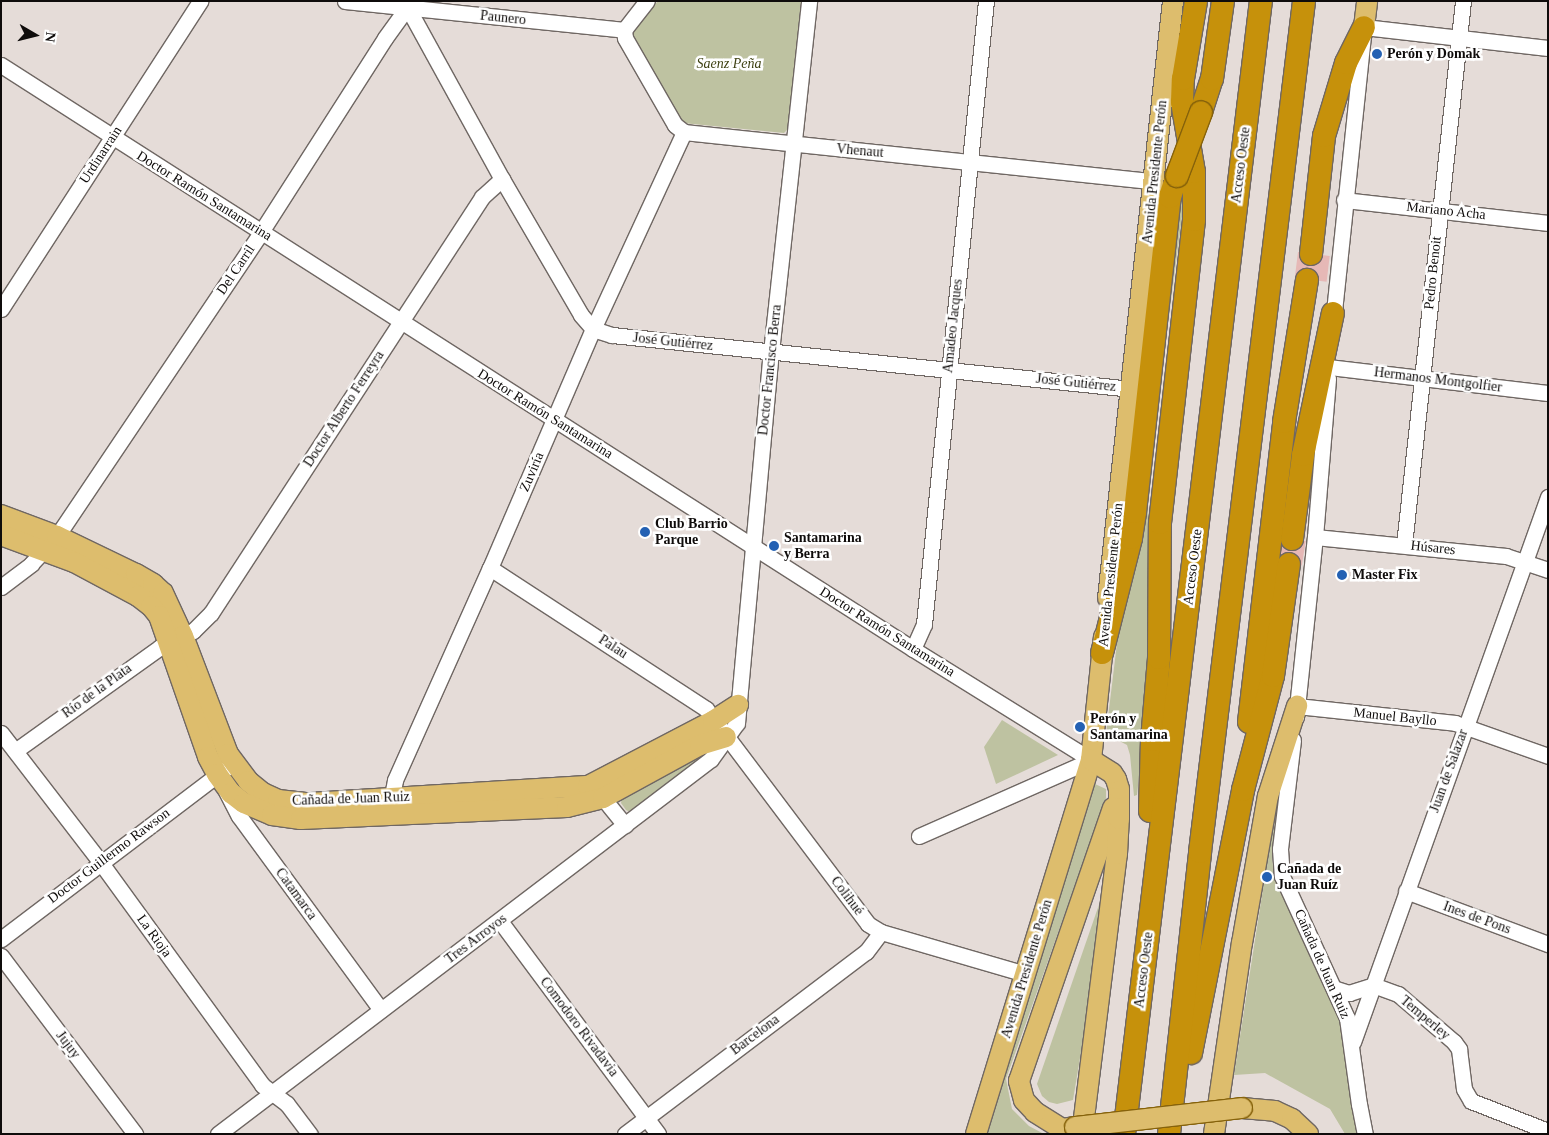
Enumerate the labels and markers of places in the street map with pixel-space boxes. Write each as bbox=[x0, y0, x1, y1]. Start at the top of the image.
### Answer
place label: Perón y Domak bbox=[1387, 46, 1480, 62]
marker: Perón y Domak bbox=[1371, 48, 1383, 60]
place label: Club Barrio Parque bbox=[655, 516, 728, 548]
marker: Club Barrio Parque bbox=[639, 526, 651, 538]
place label: Santamarina y Berra bbox=[784, 530, 862, 562]
marker: Santamarina y Berra bbox=[768, 540, 780, 552]
place label: Master Fix bbox=[1352, 567, 1418, 583]
marker: Master Fix bbox=[1336, 569, 1348, 581]
place label: Perón y Santamarina bbox=[1090, 711, 1168, 744]
marker: Perón y Santamarina bbox=[1074, 721, 1086, 733]
place label: Cañada de Juan Ruíz bbox=[1277, 861, 1341, 894]
marker: Cañada de Juan Ruíz bbox=[1261, 871, 1273, 883]

